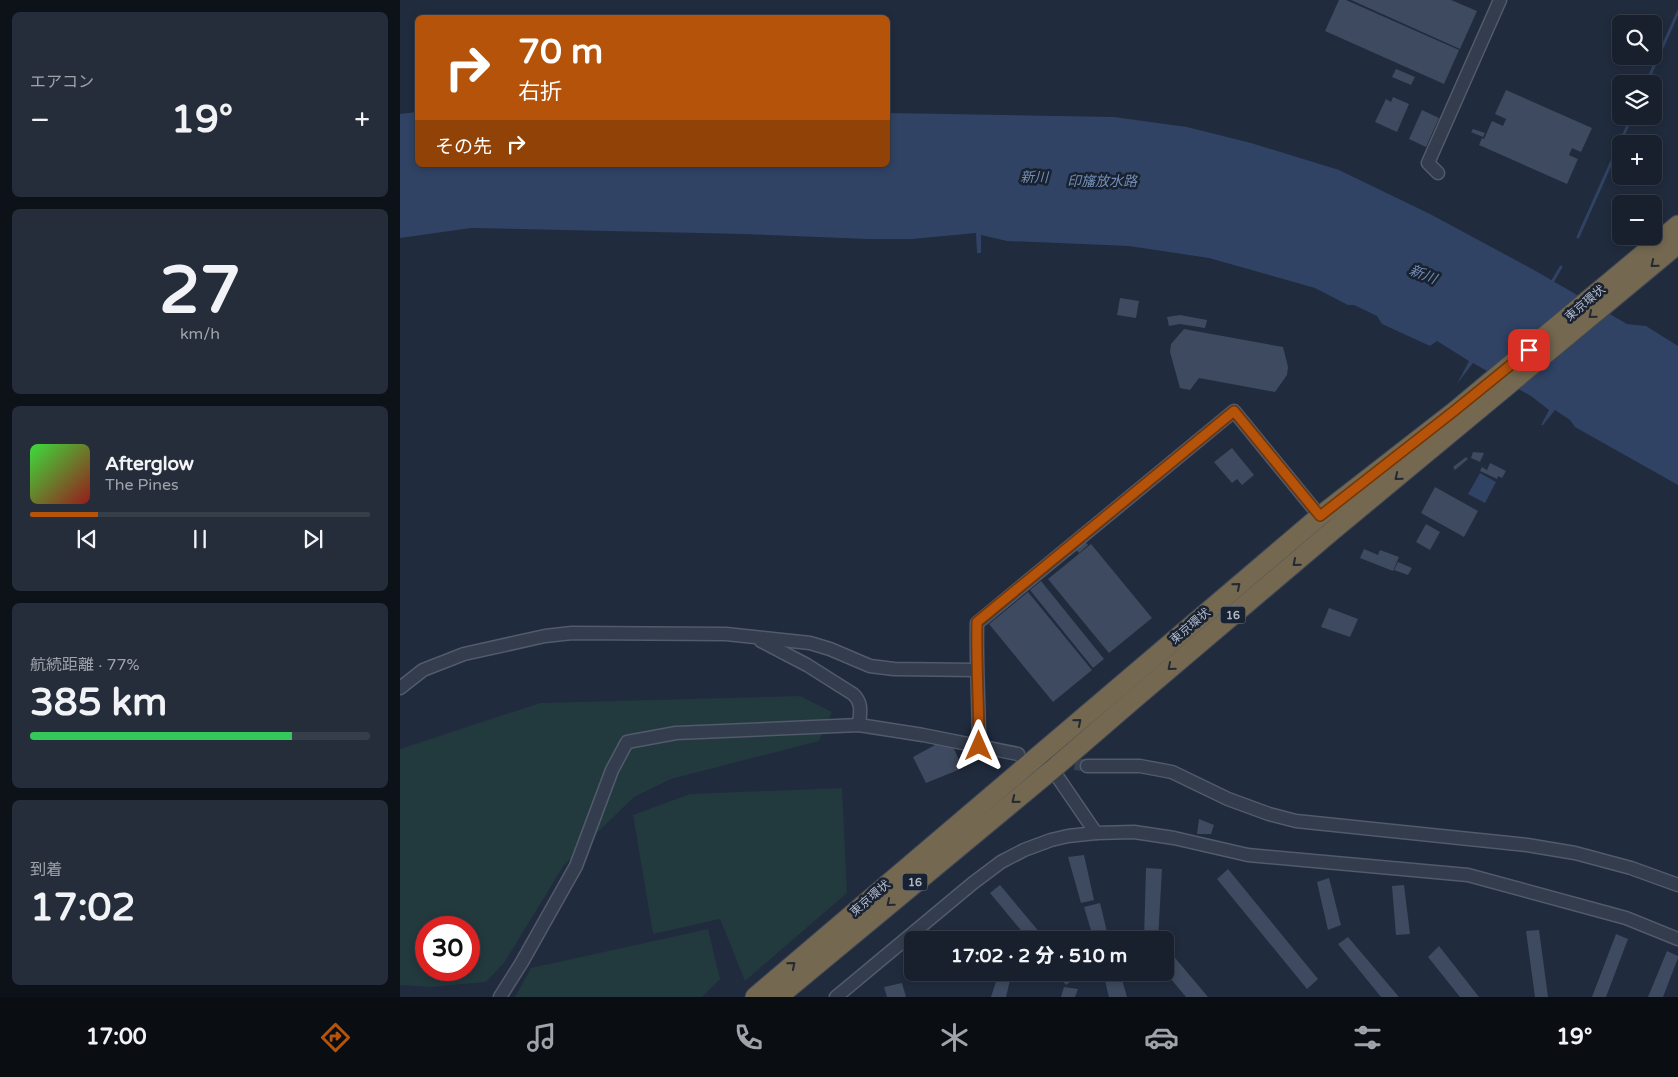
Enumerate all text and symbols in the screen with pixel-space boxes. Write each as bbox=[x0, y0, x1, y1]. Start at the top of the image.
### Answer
map controls bbox=[1612, 15, 1662, 245]
button: search bbox=[1612, 15, 1662, 65]
text: 70 m bbox=[518, 31, 603, 73]
icon: right bbox=[435, 35, 500, 100]
text: エアコン bbox=[30, 72, 94, 92]
button: layers bbox=[1612, 75, 1662, 125]
text: 右折 bbox=[518, 79, 562, 105]
text: 19° bbox=[171, 97, 233, 143]
text: − bbox=[30, 103, 50, 137]
text: + bbox=[354, 103, 370, 137]
icon: right bbox=[502, 130, 530, 158]
button: + bbox=[1612, 135, 1662, 185]
text: その先 bbox=[435, 136, 492, 158]
water label: 新川 bbox=[1020, 169, 1050, 186]
water label: 印旛放水路 bbox=[1067, 173, 1138, 190]
button: − bbox=[1612, 195, 1662, 245]
text: 27 bbox=[159, 252, 241, 331]
one-way arrow bbox=[1651, 258, 1660, 266]
water label: 新川 bbox=[1407, 261, 1441, 288]
street label: 東京環状 bbox=[1562, 282, 1608, 324]
one-way arrow bbox=[1589, 309, 1598, 318]
text: km/h bbox=[180, 324, 220, 344]
pin bbox=[1508, 329, 1550, 371]
icon: arrive bbox=[1515, 336, 1543, 364]
text: Afterglow bbox=[105, 453, 194, 475]
one-way arrow bbox=[1395, 471, 1404, 480]
text: The Pines bbox=[105, 475, 179, 495]
icon: previous bbox=[73, 525, 101, 553]
icon: pause bbox=[186, 525, 214, 553]
icon: next bbox=[299, 525, 327, 553]
one-way arrow bbox=[1292, 557, 1301, 566]
one-way arrow bbox=[1232, 583, 1241, 592]
street label: 東京環状 bbox=[1167, 605, 1213, 647]
road number: 16 bbox=[1220, 606, 1246, 624]
text: 航続距離 · 77% bbox=[30, 655, 140, 675]
one-way arrow bbox=[1168, 662, 1177, 670]
text: 385 km bbox=[30, 680, 167, 726]
position arrow bbox=[952, 719, 1004, 771]
one-way arrow bbox=[1072, 719, 1081, 728]
one-way arrow bbox=[1012, 795, 1021, 803]
text: 到着 bbox=[30, 860, 62, 880]
road number: 16 bbox=[902, 874, 928, 890]
street label: 東京環状 bbox=[847, 877, 893, 919]
text: 17:02 bbox=[30, 885, 135, 931]
one-way arrow bbox=[886, 898, 895, 907]
speed limit sign: 30 bbox=[415, 916, 480, 981]
text: 17:02 · 2 分 · 510 m bbox=[951, 945, 1127, 967]
one-way arrow bbox=[786, 963, 795, 971]
icon: directions bbox=[318, 1020, 353, 1055]
icon: music bbox=[524, 1020, 559, 1055]
icon: phone bbox=[731, 1020, 766, 1055]
icon: climate bbox=[937, 1020, 972, 1055]
icon: car bbox=[1144, 1020, 1179, 1055]
icon: filters bbox=[1350, 1020, 1385, 1055]
text: 17:00 bbox=[86, 1024, 147, 1050]
text: 19° bbox=[1556, 1024, 1592, 1050]

